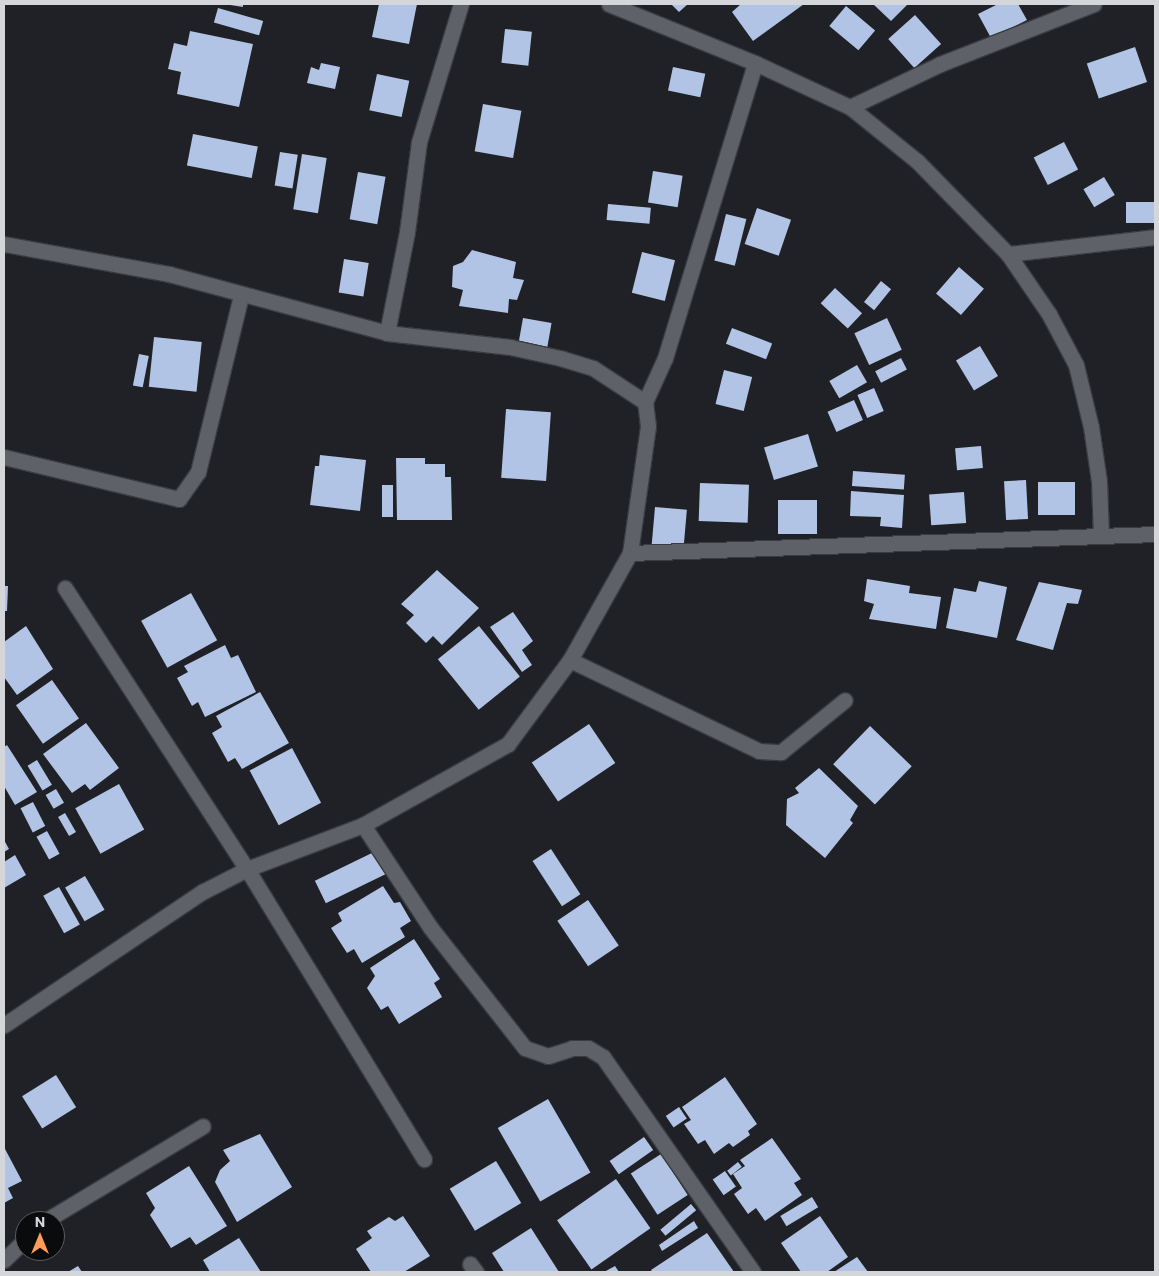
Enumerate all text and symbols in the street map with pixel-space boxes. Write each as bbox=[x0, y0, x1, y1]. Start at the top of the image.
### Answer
north arrow bbox=[15, 1211, 65, 1261]
text: N bbox=[35, 1213, 45, 1230]

